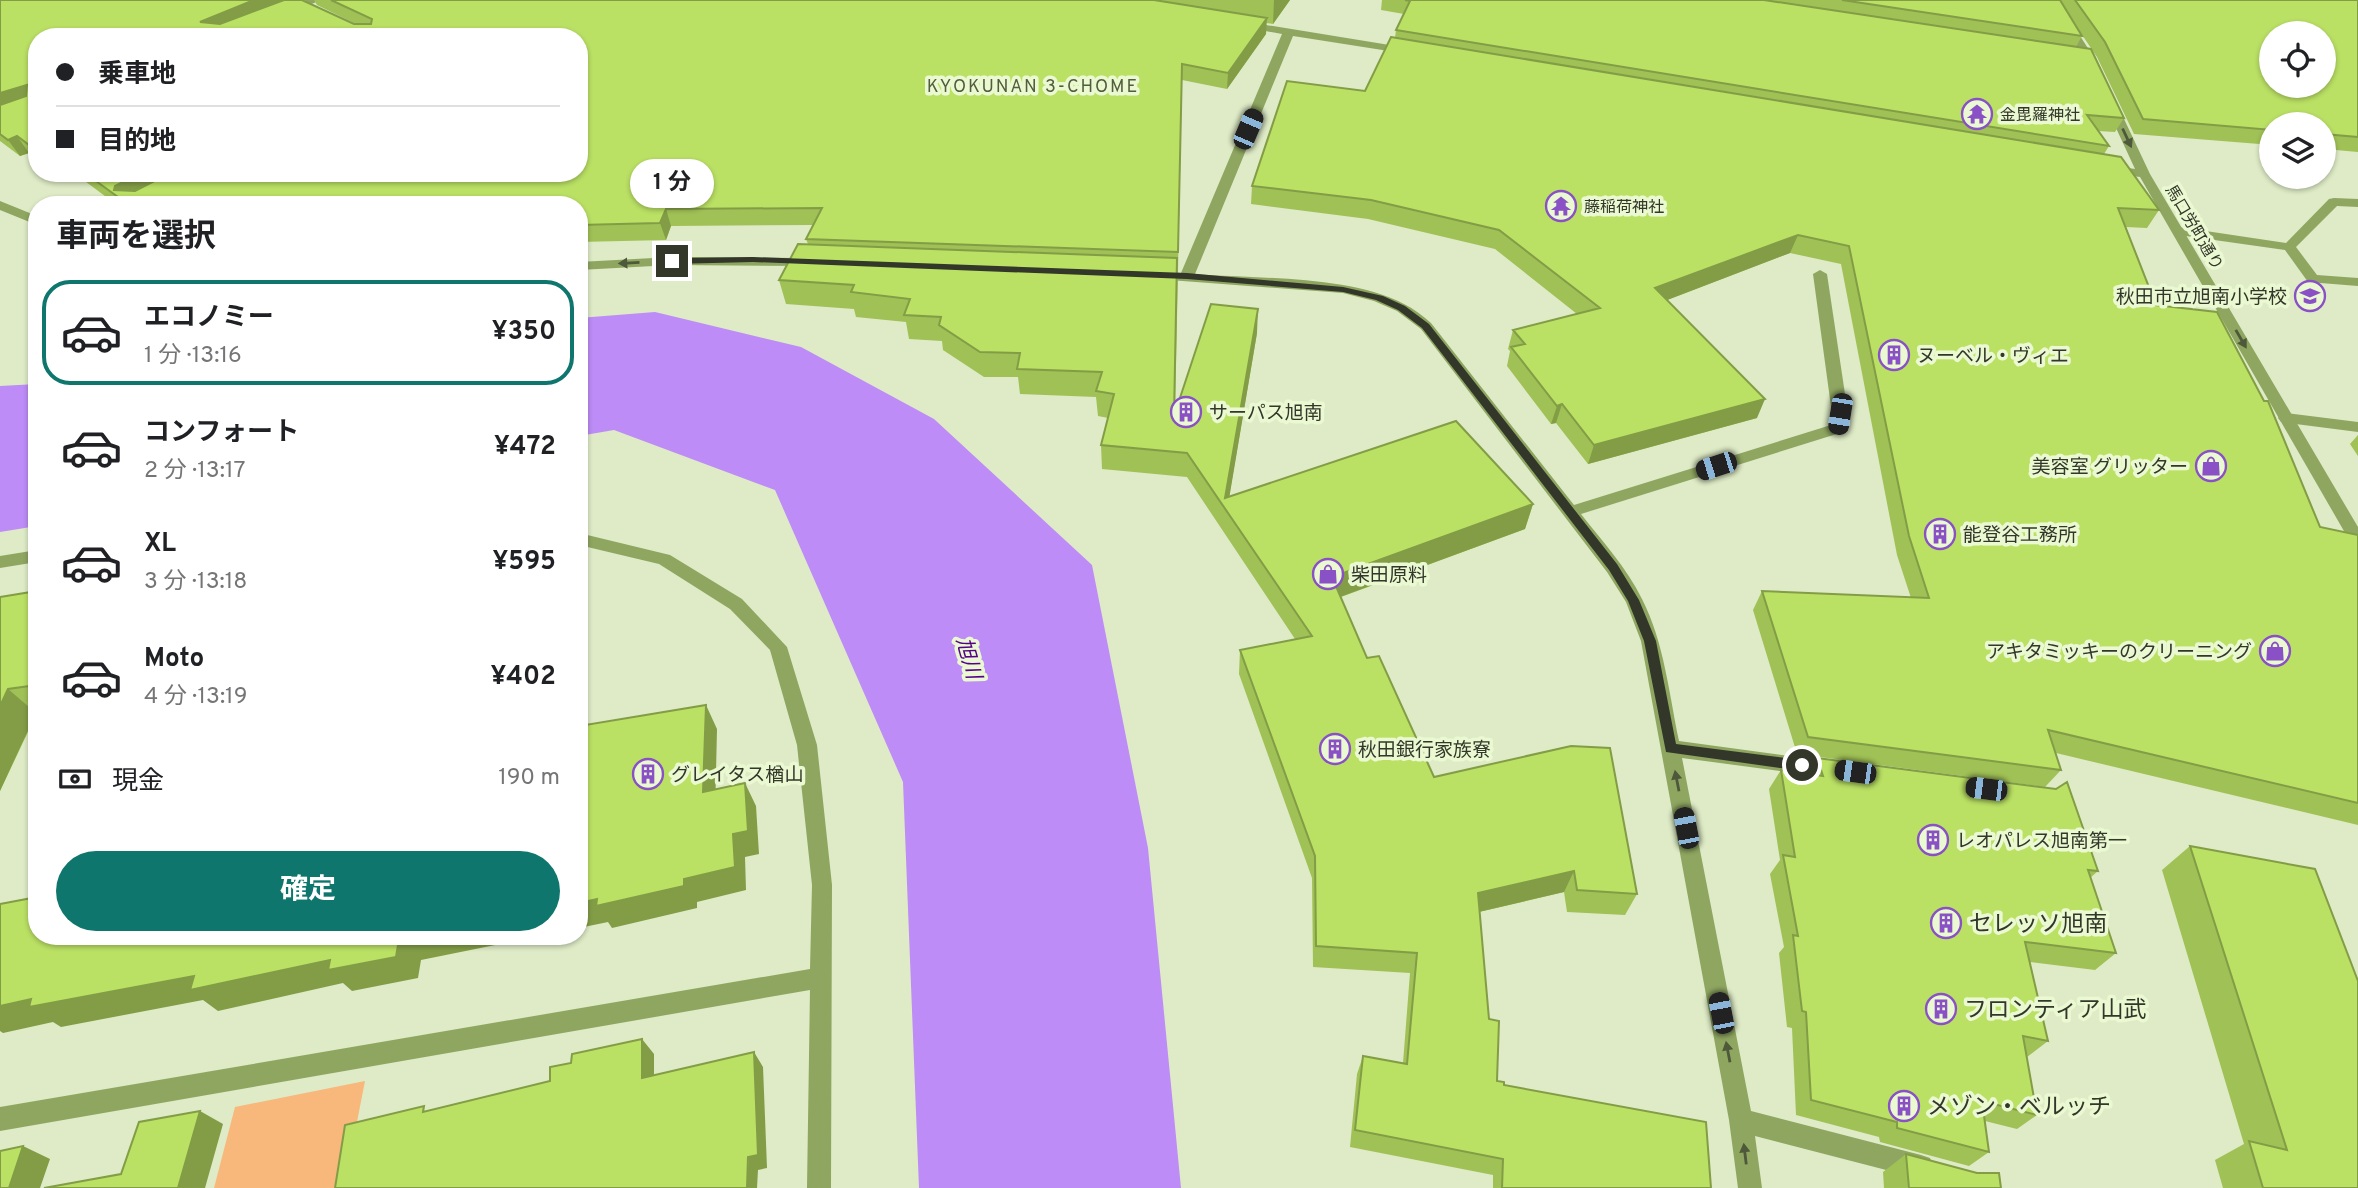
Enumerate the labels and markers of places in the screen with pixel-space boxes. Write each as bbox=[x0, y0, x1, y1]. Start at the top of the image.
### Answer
temple icon: 金毘羅神社 bbox=[1960, 97, 1994, 131]
place label: 金毘羅神社 bbox=[2000, 106, 2080, 126]
temple icon: 藤稲荷神社 bbox=[1544, 189, 1578, 223]
place label: 藤稲荷神社 bbox=[1584, 198, 1664, 218]
school or university icon: 秋田市立旭南小学校 bbox=[2293, 279, 2327, 313]
place label: 秋田市立旭南小学校 bbox=[2116, 286, 2287, 310]
building icon: ヌーベル・ヴィエ bbox=[1877, 338, 1911, 372]
place label: ヌーベル・ヴィエ bbox=[1917, 345, 2069, 369]
building icon: サーパス旭南 bbox=[1169, 395, 1203, 429]
place label: サーパス旭南 bbox=[1209, 402, 1323, 426]
shop icon: 美容室 グリッター bbox=[2194, 449, 2228, 483]
place label: 美容室 グリッター bbox=[2032, 456, 2188, 480]
building icon: 能登谷工務所 bbox=[1923, 517, 1957, 551]
place label: 能登谷工務所 bbox=[1963, 524, 2077, 548]
shop icon: 柴田原料 bbox=[1311, 557, 1345, 591]
place label: 柴田原料 bbox=[1351, 564, 1427, 588]
shop icon: アキタミッキーのクリーニング bbox=[2258, 634, 2292, 668]
place label: アキタミッキーのクリーニング bbox=[1986, 641, 2252, 665]
building icon: 秋田銀行家族寮 bbox=[1318, 732, 1352, 766]
place label: 秋田銀行家族寮 bbox=[1358, 739, 1491, 763]
building icon: グレイタス楢山 bbox=[631, 757, 665, 791]
place label: グレイタス楢山 bbox=[671, 764, 803, 788]
building icon: レオパレス旭南第一 bbox=[1916, 823, 1950, 857]
place label: レオパレス旭南第一 bbox=[1956, 830, 2127, 854]
building icon: セレッソ旭南 bbox=[1929, 906, 1963, 940]
place label: セレッソ旭南 bbox=[1969, 911, 2107, 940]
building icon: フロンティア山武 bbox=[1924, 992, 1958, 1026]
place label: フロンティア山武 bbox=[1964, 997, 2147, 1026]
building icon: メゾン・ベルッチ bbox=[1887, 1089, 1921, 1123]
place label: メゾン・ベルッチ bbox=[1927, 1094, 2111, 1123]

